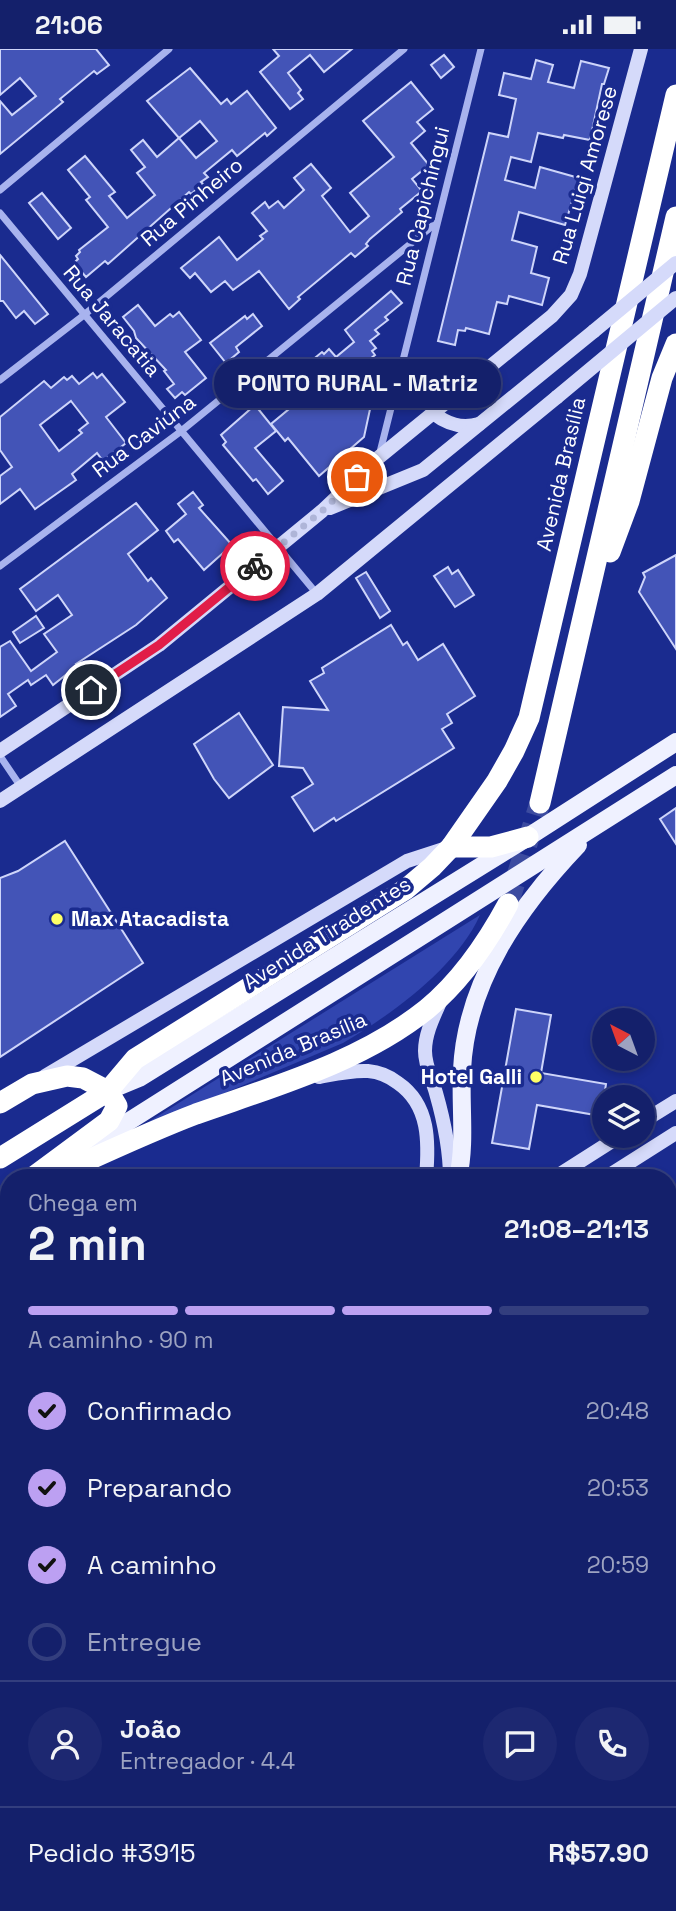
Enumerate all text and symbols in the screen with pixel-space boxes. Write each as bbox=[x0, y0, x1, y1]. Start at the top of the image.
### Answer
text: 21:06 bbox=[35, 8, 103, 42]
street label: Rua Luigi Amorese bbox=[546, 82, 623, 267]
street label: Rua Capichingui bbox=[390, 124, 455, 288]
street label: Rua Pinheiro bbox=[135, 151, 248, 252]
street label: Rua Jaracatia bbox=[58, 259, 167, 382]
callout: PONTO RURAL - Matriz bbox=[214, 358, 500, 407]
text: PONTO RURAL - Matriz bbox=[237, 368, 478, 398]
street label: Rua Caviúna bbox=[87, 388, 201, 483]
street label: Avenida Brasília bbox=[530, 394, 591, 554]
pin bbox=[327, 447, 387, 507]
icon: bag bbox=[338, 458, 376, 496]
courier bbox=[220, 531, 290, 601]
icon: bike bbox=[236, 547, 274, 585]
pin bbox=[61, 660, 121, 720]
icon: home bbox=[72, 671, 110, 709]
street label: Avenida Tiradentes bbox=[238, 870, 416, 995]
place label: Max Atacadista bbox=[71, 905, 229, 932]
marker: Max Atacadista bbox=[49, 911, 65, 927]
street label: Avenida Brasília bbox=[215, 1005, 370, 1092]
north arrow bbox=[592, 1008, 654, 1071]
map controls bbox=[592, 1008, 655, 1148]
place label: Hotel Galli bbox=[421, 1063, 522, 1090]
marker: Hotel Galli bbox=[528, 1069, 544, 1085]
button: layers bbox=[592, 1085, 655, 1148]
text: Chega em bbox=[28, 1188, 138, 1218]
text: 21:08–21:13 bbox=[504, 1212, 649, 1246]
text: 2 min bbox=[28, 1215, 147, 1273]
text: A caminho · 90 m bbox=[28, 1325, 214, 1355]
icon: check bbox=[28, 1392, 66, 1430]
text: Confirmado bbox=[87, 1394, 232, 1428]
text: 20:48 bbox=[586, 1396, 649, 1426]
icon: check bbox=[28, 1469, 66, 1507]
text: Preparando bbox=[87, 1471, 232, 1505]
text: 20:53 bbox=[587, 1473, 649, 1503]
icon: check bbox=[28, 1546, 66, 1584]
text: A caminho bbox=[87, 1548, 217, 1582]
text: 20:59 bbox=[587, 1550, 649, 1580]
text: Entregue bbox=[87, 1625, 202, 1659]
button: person bbox=[28, 1707, 102, 1781]
button: chat bbox=[483, 1707, 557, 1781]
button: phone bbox=[575, 1707, 649, 1781]
text: João bbox=[120, 1712, 181, 1746]
text: Entregador · 4.4 bbox=[120, 1746, 295, 1776]
text: Pedido #3915 bbox=[28, 1836, 196, 1870]
text: R$57.90 bbox=[548, 1836, 649, 1870]

